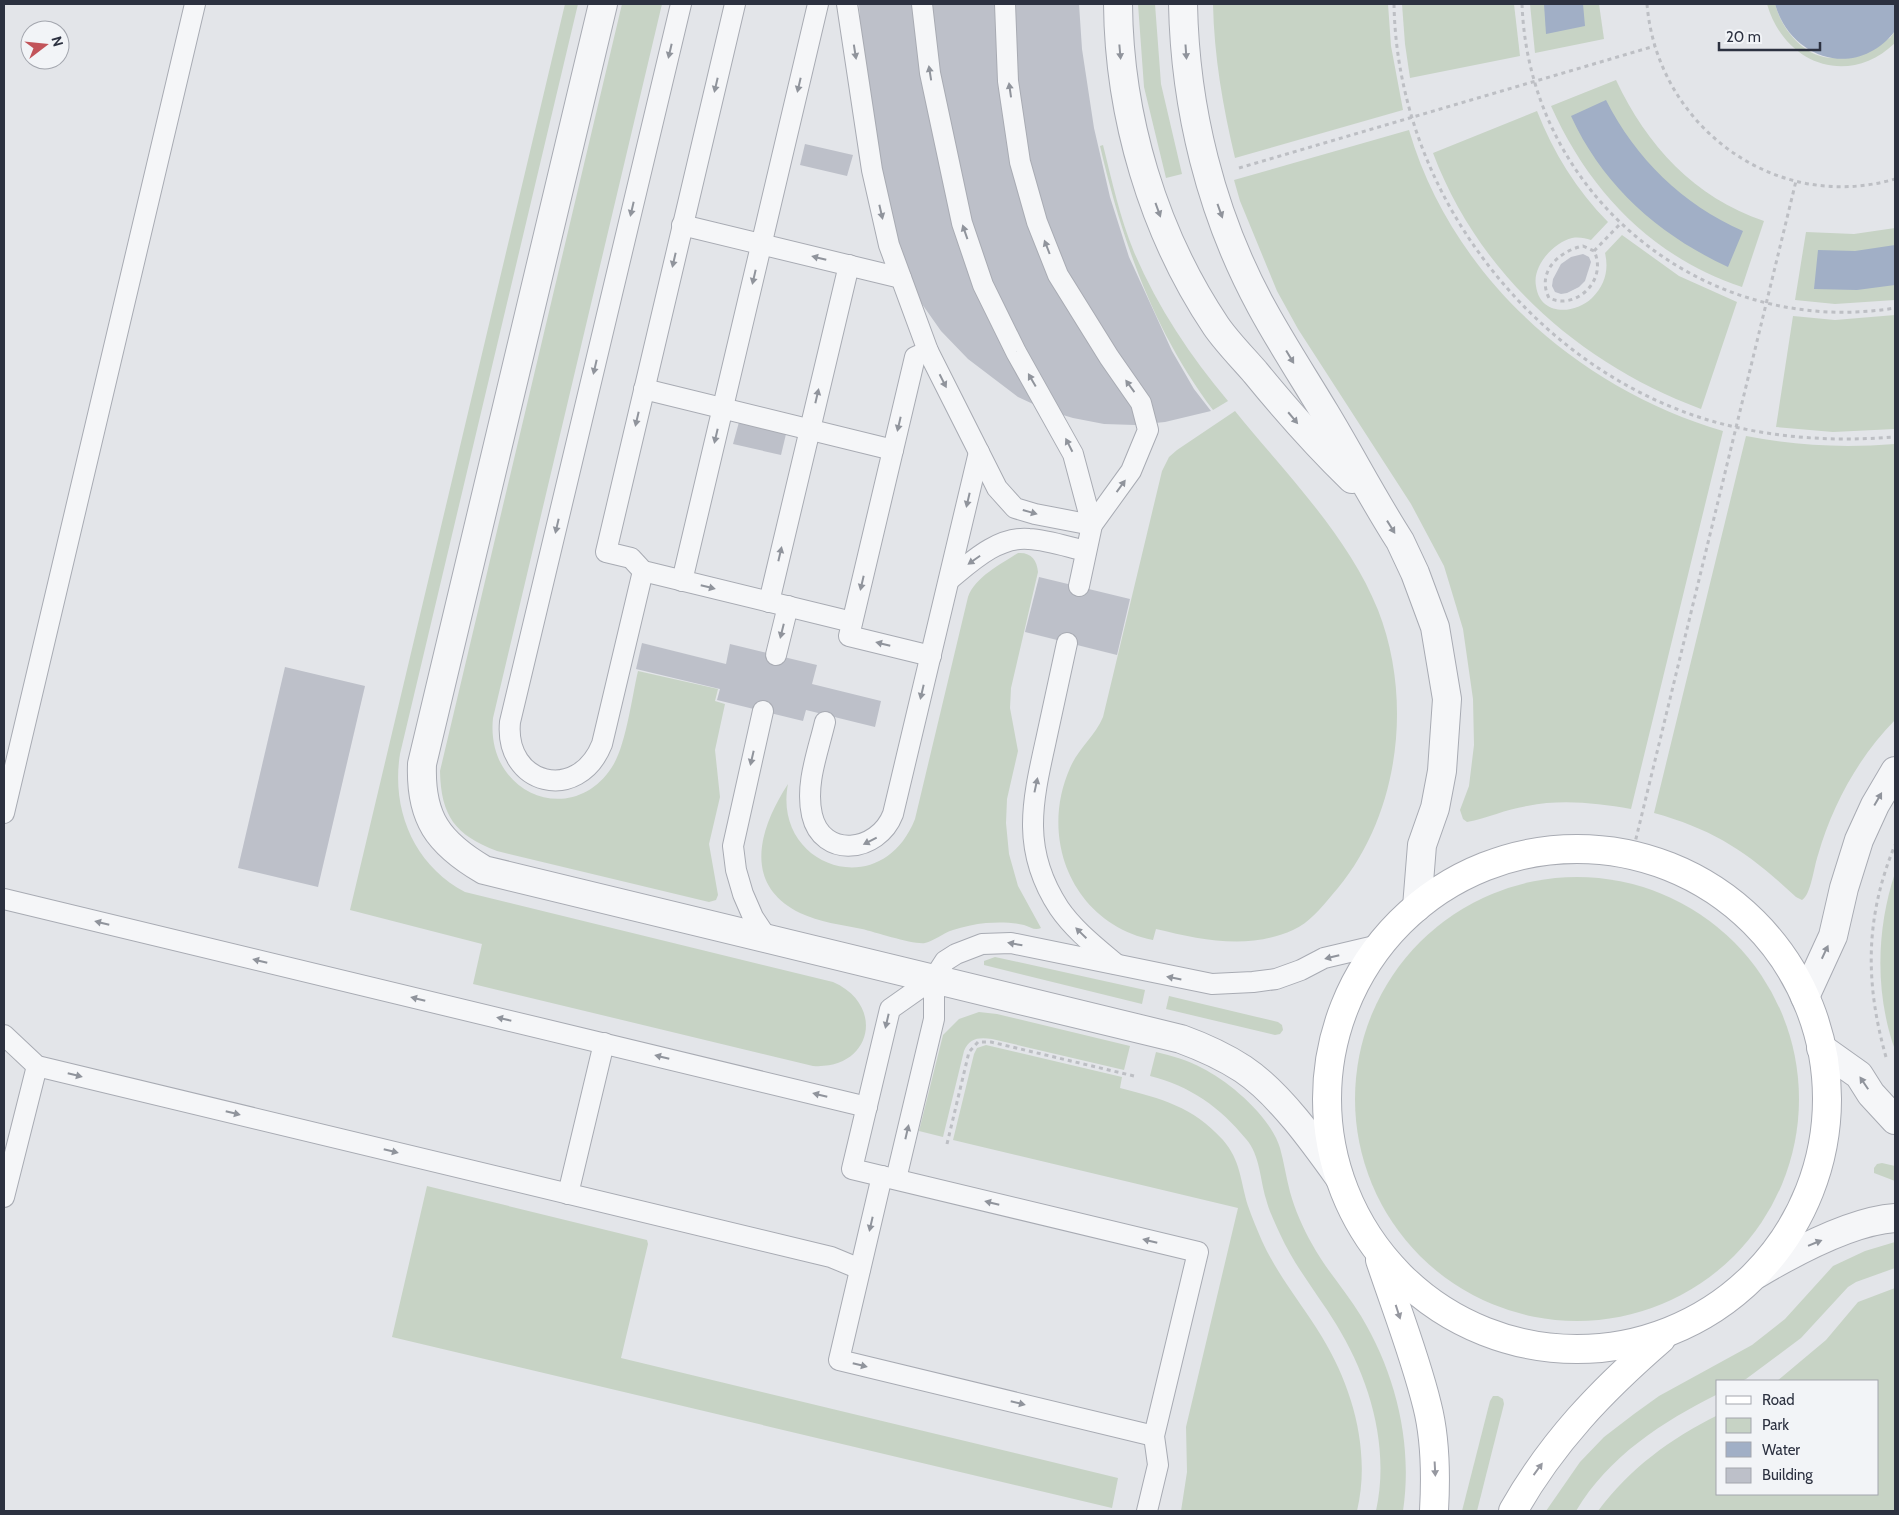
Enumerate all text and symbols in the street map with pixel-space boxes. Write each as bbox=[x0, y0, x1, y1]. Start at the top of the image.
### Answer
north arrow bbox=[20, 20, 70, 70]
scale bar bbox=[1719, 20, 1820, 52]
text: 20 m bbox=[1726, 28, 1761, 46]
text: N bbox=[47, 34, 68, 49]
one-way arrow bbox=[665, 44, 673, 59]
one-way arrow bbox=[852, 44, 860, 60]
one-way arrow bbox=[1117, 45, 1125, 61]
one-way arrow bbox=[1182, 45, 1190, 61]
one-way arrow bbox=[926, 65, 934, 81]
one-way arrow bbox=[712, 78, 720, 93]
one-way arrow bbox=[795, 78, 803, 93]
one-way arrow bbox=[1005, 81, 1013, 97]
one-way arrow bbox=[628, 202, 636, 217]
one-way arrow bbox=[1154, 203, 1162, 218]
one-way arrow bbox=[1217, 203, 1224, 218]
one-way arrow bbox=[877, 205, 885, 220]
one-way arrow bbox=[961, 224, 969, 239]
one-way arrow bbox=[1042, 240, 1050, 254]
one-way arrow bbox=[670, 253, 678, 268]
one-way arrow bbox=[812, 254, 827, 262]
one-way arrow bbox=[750, 270, 758, 285]
one-way arrow bbox=[1286, 350, 1295, 363]
one-way arrow bbox=[591, 360, 599, 375]
one-way arrow bbox=[1028, 372, 1036, 387]
one-way arrow bbox=[939, 374, 947, 388]
one-way arrow bbox=[1124, 380, 1135, 393]
one-way arrow bbox=[814, 389, 822, 404]
one-way arrow bbox=[633, 411, 641, 426]
one-way arrow bbox=[1287, 412, 1298, 424]
one-way arrow bbox=[895, 417, 903, 432]
one-way arrow bbox=[712, 428, 720, 443]
one-way arrow bbox=[1064, 438, 1072, 452]
one-way arrow bbox=[1116, 479, 1126, 493]
one-way arrow bbox=[964, 492, 972, 507]
one-way arrow bbox=[1023, 509, 1038, 517]
one-way arrow bbox=[553, 518, 561, 533]
one-way arrow bbox=[1386, 520, 1395, 534]
one-way arrow bbox=[776, 547, 784, 562]
one-way arrow bbox=[967, 555, 981, 565]
one-way arrow bbox=[858, 575, 866, 590]
one-way arrow bbox=[700, 583, 715, 591]
one-way arrow bbox=[778, 623, 786, 638]
one-way arrow bbox=[876, 640, 891, 648]
one-way arrow bbox=[918, 684, 926, 700]
one-way arrow bbox=[748, 751, 756, 766]
one-way arrow bbox=[1032, 777, 1040, 792]
one-way arrow bbox=[1874, 793, 1883, 806]
one-way arrow bbox=[863, 837, 877, 845]
one-way arrow bbox=[95, 919, 110, 927]
one-way arrow bbox=[1075, 928, 1087, 940]
one-way arrow bbox=[1007, 940, 1023, 948]
one-way arrow bbox=[1822, 945, 1830, 959]
one-way arrow bbox=[1324, 953, 1339, 961]
one-way arrow bbox=[253, 957, 268, 965]
one-way arrow bbox=[1166, 973, 1182, 981]
one-way arrow bbox=[411, 995, 426, 1003]
one-way arrow bbox=[883, 1014, 891, 1029]
one-way arrow bbox=[496, 1015, 511, 1023]
one-way arrow bbox=[654, 1053, 669, 1061]
one-way arrow bbox=[67, 1071, 82, 1079]
one-way arrow bbox=[1859, 1076, 1869, 1090]
one-way arrow bbox=[812, 1091, 827, 1099]
one-way arrow bbox=[225, 1109, 240, 1117]
one-way arrow bbox=[903, 1124, 911, 1139]
one-way arrow bbox=[383, 1147, 398, 1155]
one-way arrow bbox=[985, 1199, 1000, 1207]
one-way arrow bbox=[867, 1216, 875, 1231]
one-way arrow bbox=[1143, 1237, 1158, 1245]
one-way arrow bbox=[1808, 1239, 1823, 1247]
one-way arrow bbox=[1394, 1305, 1402, 1320]
one-way arrow bbox=[853, 1362, 868, 1370]
legend bbox=[1716, 1380, 1879, 1495]
text: Road bbox=[1762, 1391, 1795, 1409]
one-way arrow bbox=[1011, 1400, 1026, 1408]
text: Park bbox=[1762, 1416, 1789, 1434]
text: Water bbox=[1762, 1441, 1800, 1459]
one-way arrow bbox=[1432, 1462, 1440, 1478]
one-way arrow bbox=[1532, 1463, 1543, 1476]
text: Building bbox=[1762, 1466, 1813, 1484]

